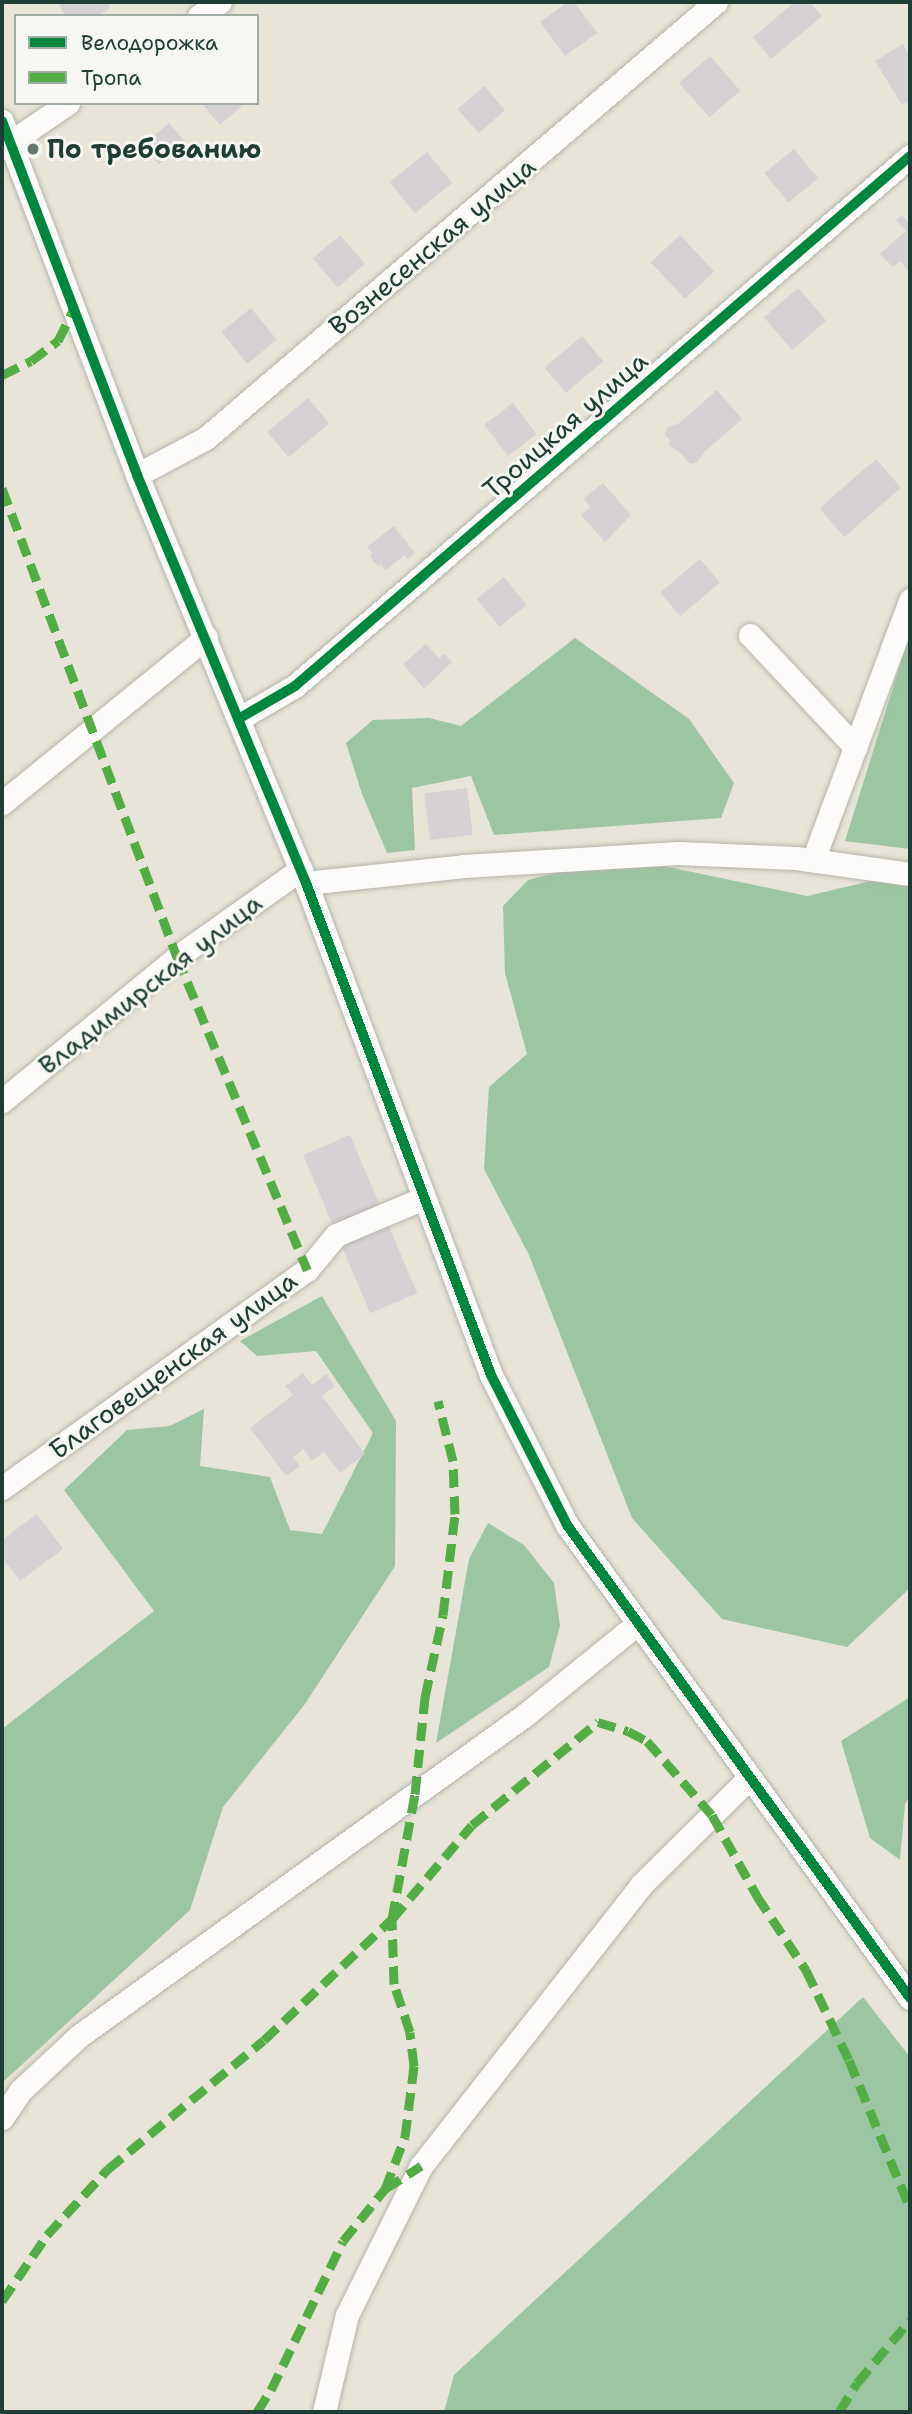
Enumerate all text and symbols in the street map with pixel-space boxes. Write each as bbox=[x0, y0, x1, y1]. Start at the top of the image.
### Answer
legend bbox=[14, 14, 259, 105]
text: Велодорожка bbox=[81, 29, 218, 57]
text: Тропа bbox=[81, 64, 141, 92]
place label: По требованию bbox=[47, 133, 261, 165]
marker: По требованию bbox=[25, 141, 41, 157]
street label: Вознесенская улица bbox=[322, 151, 542, 341]
street label: Троицкая улица bbox=[476, 345, 654, 505]
street label: Владимирская улица bbox=[32, 887, 268, 1081]
street label: Благовещенская улица bbox=[43, 1265, 303, 1465]

